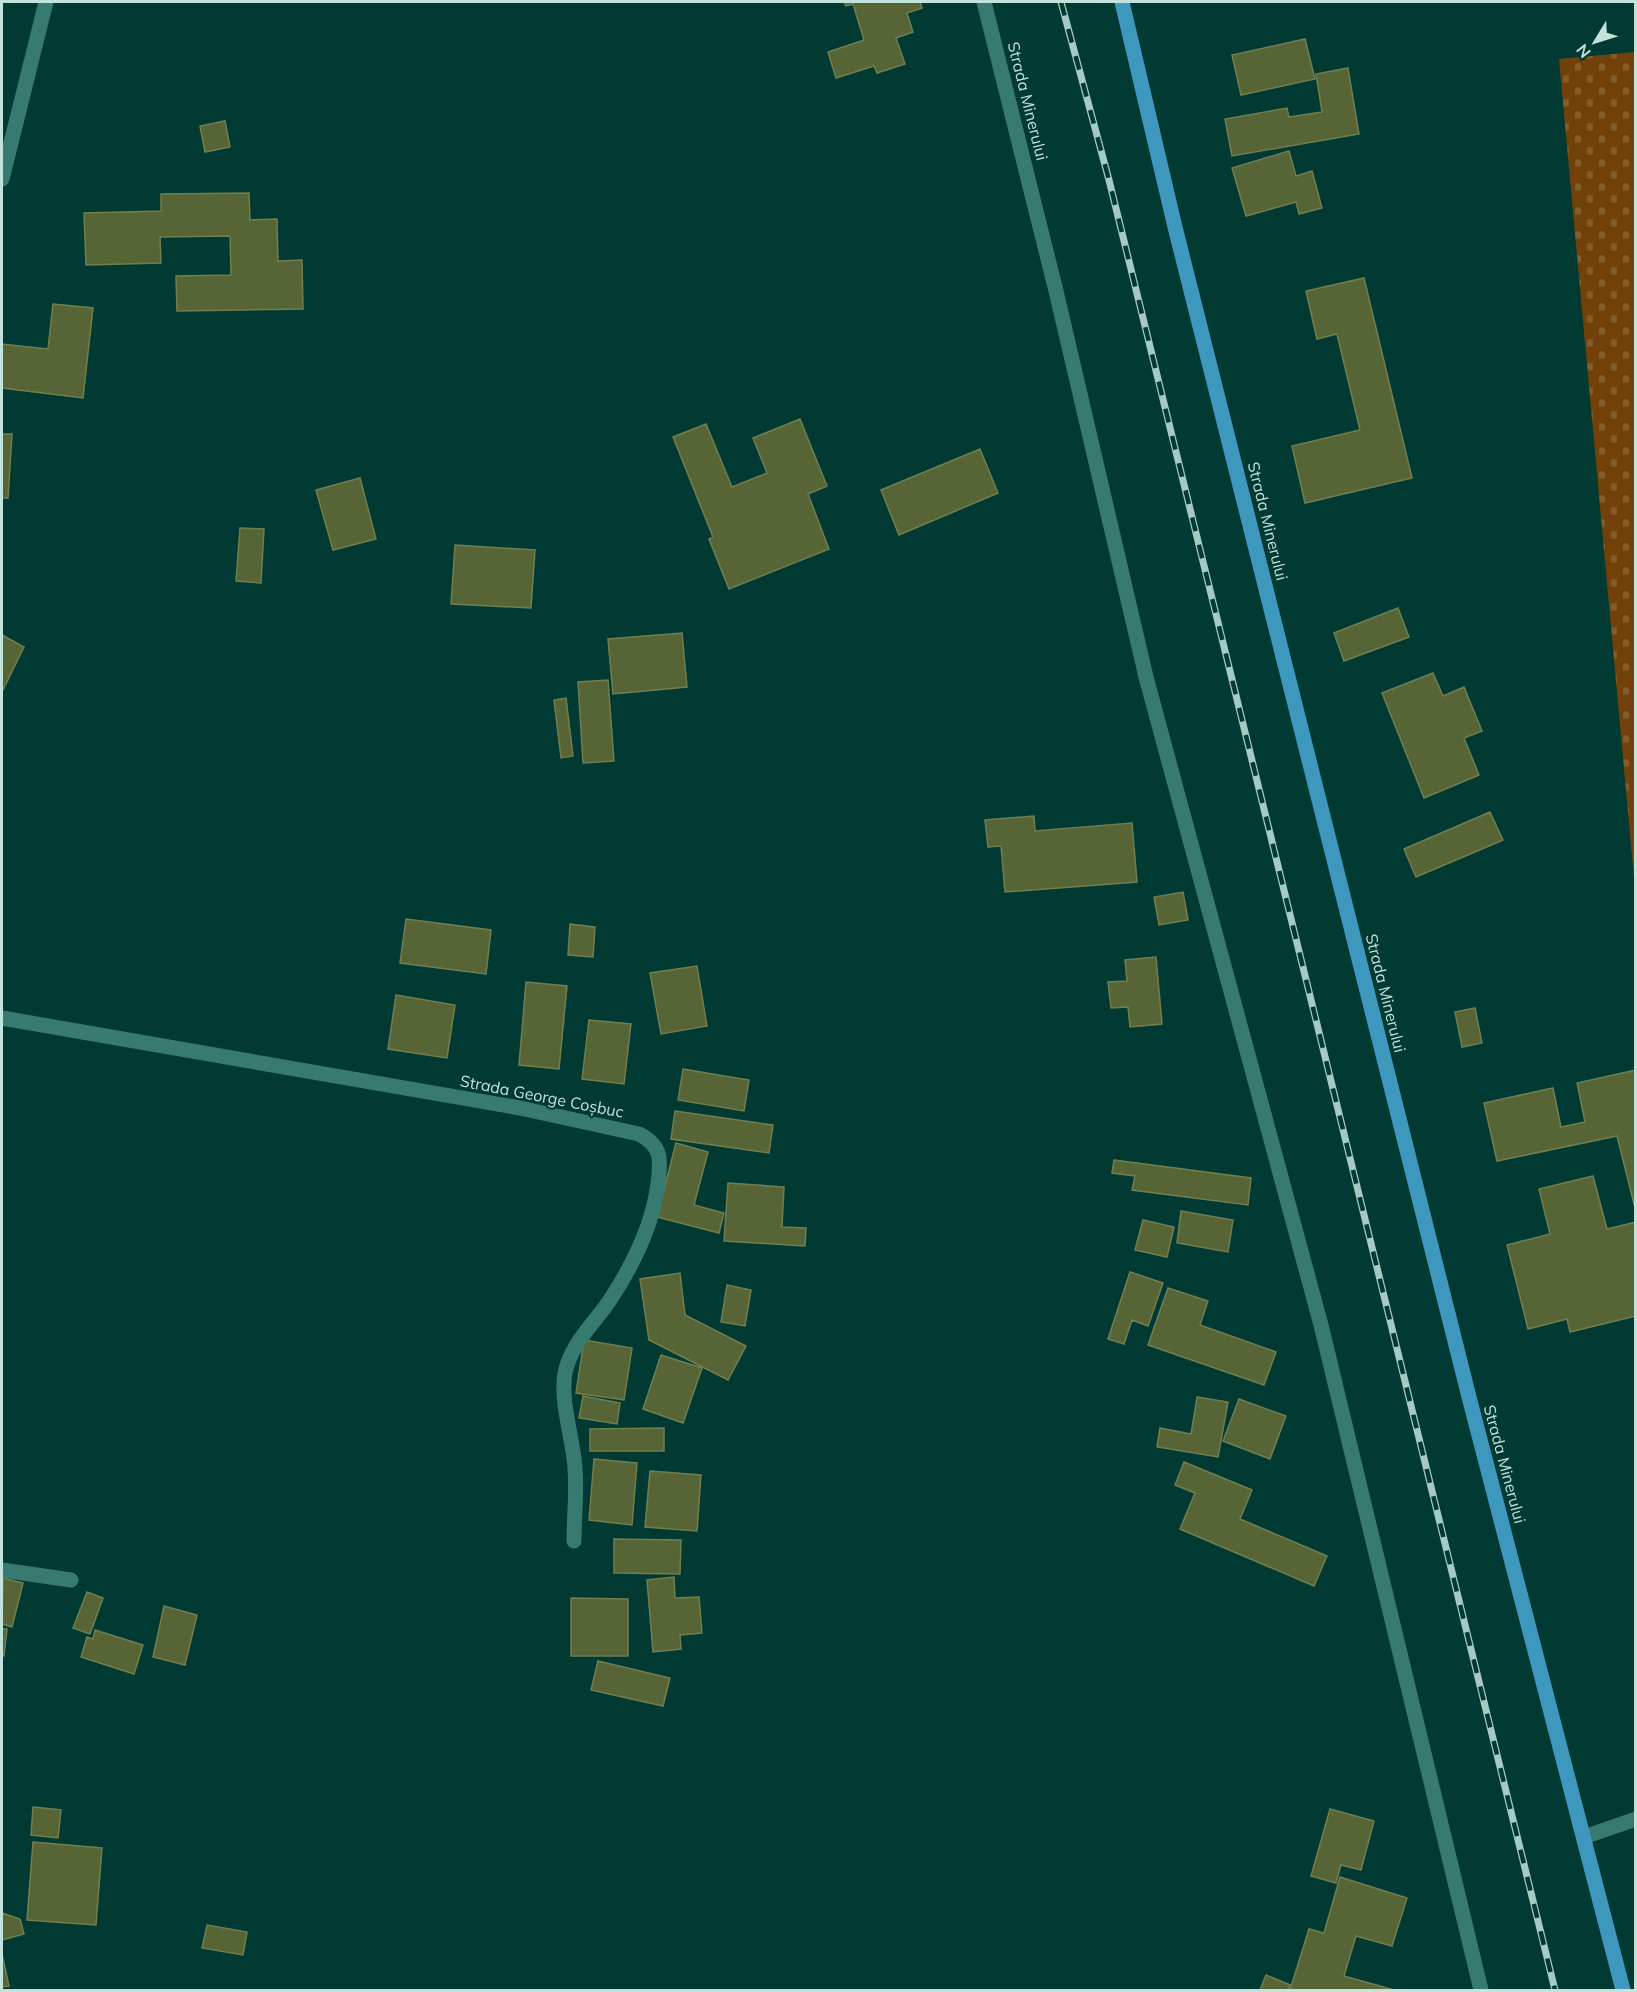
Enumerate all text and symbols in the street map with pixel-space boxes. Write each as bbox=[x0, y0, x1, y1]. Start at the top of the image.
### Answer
north arrow bbox=[1565, 12, 1625, 72]
street label: Strada Minerului bbox=[1004, 40, 1052, 162]
text: N bbox=[1572, 40, 1595, 62]
street label: Strada Minerului bbox=[1244, 460, 1292, 582]
street label: Strada Minerului bbox=[1362, 932, 1410, 1054]
street label: Strada George Coșbuc bbox=[459, 1070, 626, 1122]
street label: Strada Minerului bbox=[1480, 1403, 1530, 1525]

